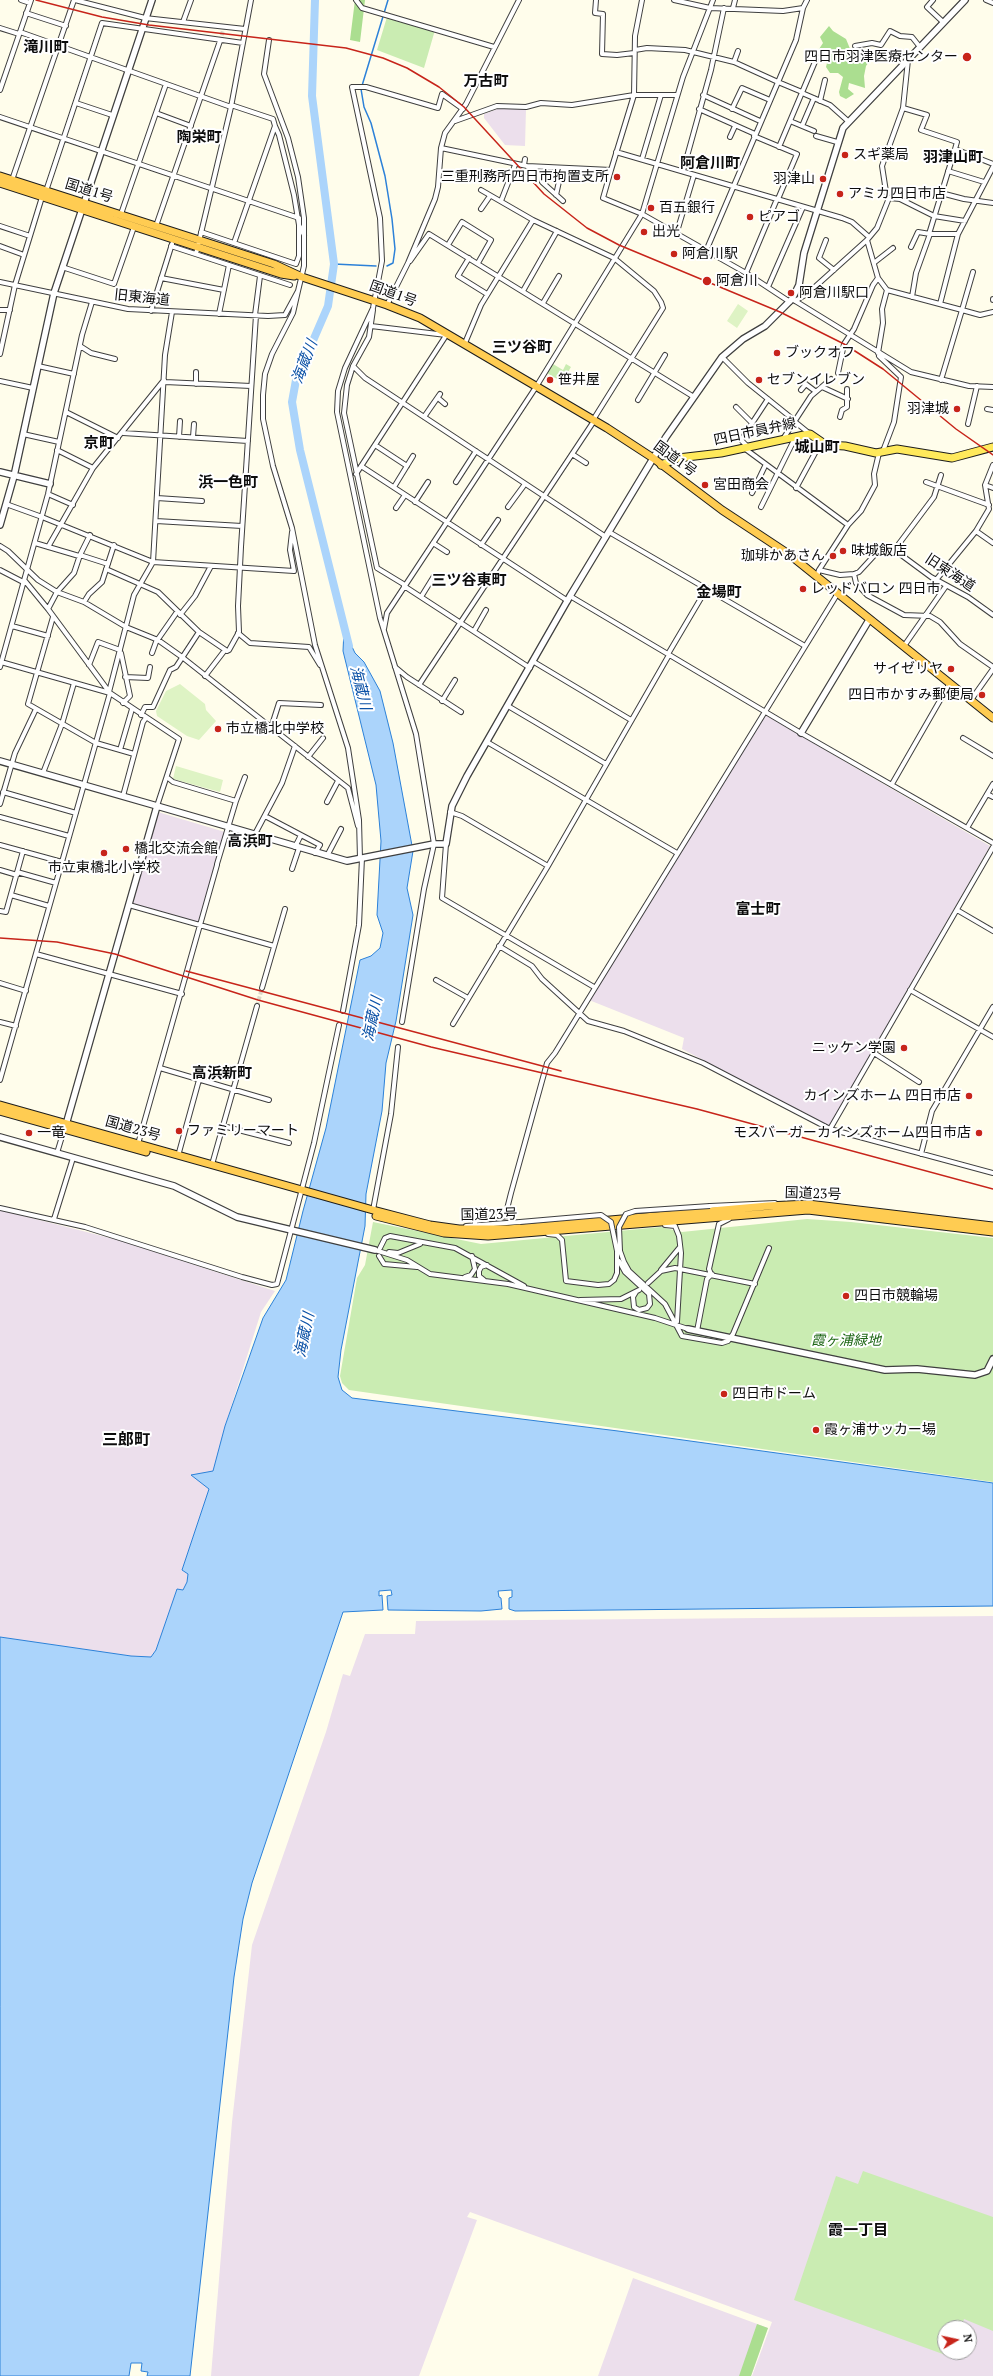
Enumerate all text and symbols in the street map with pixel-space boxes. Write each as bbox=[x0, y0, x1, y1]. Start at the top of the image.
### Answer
district label: 滝川町 bbox=[24, 39, 68, 57]
place label: 四日市羽津医療センター bbox=[804, 49, 958, 65]
marker: 四日市羽津医療センター bbox=[961, 51, 973, 63]
district label: 万古町 bbox=[464, 73, 508, 91]
district label: 陶栄町 bbox=[177, 129, 221, 147]
place label: スギ薬局 bbox=[853, 147, 909, 163]
district label: 羽津山町 bbox=[923, 149, 983, 167]
marker: スギ薬局 bbox=[840, 150, 850, 160]
district label: 阿倉川町 bbox=[680, 155, 740, 173]
place label: 三重刑務所四日市拘置支所 bbox=[441, 169, 609, 185]
place label: 羽津山 bbox=[773, 171, 815, 187]
marker: 三重刑務所四日市拘置支所 bbox=[612, 172, 622, 182]
marker: 羽津山 bbox=[818, 174, 828, 184]
street label: 国道1号 bbox=[63, 176, 115, 206]
place label: アミカ四日市店 bbox=[848, 186, 946, 202]
marker: アミカ四日市店 bbox=[835, 189, 845, 199]
place label: 百五銀行 bbox=[659, 200, 715, 216]
marker: 百五銀行 bbox=[646, 203, 656, 213]
place label: ピアゴ bbox=[758, 209, 800, 225]
marker: ピアゴ bbox=[745, 212, 755, 222]
place label: 出光 bbox=[652, 224, 680, 240]
marker: 出光 bbox=[639, 227, 649, 237]
place label: 阿倉川駅 bbox=[682, 246, 738, 262]
marker: 阿倉川駅 bbox=[669, 249, 679, 259]
place label: 阿倉川 bbox=[716, 273, 758, 289]
marker: 阿倉川 bbox=[701, 275, 713, 287]
street label: 国道1号 bbox=[367, 278, 419, 310]
place label: 阿倉川駅口 bbox=[799, 285, 869, 301]
street label: 旧東海道 bbox=[113, 287, 171, 309]
marker: 阿倉川駅口 bbox=[786, 288, 796, 298]
water label: 海蔵川 bbox=[289, 338, 321, 386]
district label: 三ツ谷町 bbox=[492, 339, 552, 357]
place label: ブックオフ bbox=[785, 345, 855, 361]
marker: ブックオフ bbox=[772, 348, 782, 358]
place label: 笹井屋 bbox=[558, 372, 600, 388]
place label: セブンイレブン bbox=[767, 372, 865, 388]
marker: 笹井屋 bbox=[545, 375, 555, 385]
marker: セブンイレブン bbox=[754, 375, 764, 385]
place label: 羽津城 bbox=[907, 401, 949, 417]
marker: 羽津城 bbox=[952, 404, 962, 414]
street label: 四日市員弁線 bbox=[712, 415, 798, 449]
district label: 京町 bbox=[84, 435, 114, 453]
street label: 国道1号 bbox=[650, 438, 700, 480]
district label: 城山町 bbox=[795, 439, 839, 457]
district label: 浜一色町 bbox=[198, 474, 258, 492]
place label: 宮田商会 bbox=[713, 477, 769, 493]
marker: 宮田商会 bbox=[700, 480, 710, 490]
place label: 味城飯店 bbox=[851, 543, 907, 559]
marker: 味城飯店 bbox=[838, 546, 848, 556]
place label: 珈琲かあさん bbox=[741, 548, 825, 564]
marker: 珈琲かあさん bbox=[828, 551, 838, 561]
street label: 旧東海道 bbox=[922, 551, 978, 595]
district label: 三ツ谷東町 bbox=[432, 572, 506, 590]
place label: レッドバロン 四日市 bbox=[811, 581, 940, 597]
district label: 金場町 bbox=[697, 584, 741, 602]
marker: レッドバロン 四日市 bbox=[798, 584, 808, 594]
place label: サイゼリヤ bbox=[873, 661, 943, 677]
water label: 海蔵川 bbox=[346, 664, 374, 712]
marker: サイゼリヤ bbox=[946, 664, 956, 674]
place label: 四日市かすみ郵便局 bbox=[848, 687, 974, 703]
marker: 四日市かすみ郵便局 bbox=[977, 690, 987, 700]
place label: 市立橋北中学校 bbox=[226, 721, 324, 737]
marker: 市立橋北中学校 bbox=[213, 724, 223, 734]
district label: 高浜町 bbox=[228, 833, 272, 851]
place label: 橋北交流会館 bbox=[134, 841, 218, 857]
marker: 橋北交流会館 bbox=[121, 844, 131, 854]
marker: 市立東橋北小学校 bbox=[99, 848, 109, 858]
place label: 市立東橋北小学校 bbox=[48, 860, 160, 876]
district label: 富士町 bbox=[736, 901, 780, 919]
water label: 海蔵川 bbox=[360, 995, 386, 1043]
place label: ニッケン学園 bbox=[812, 1040, 896, 1056]
marker: ニッケン学園 bbox=[899, 1043, 909, 1053]
district label: 高浜新町 bbox=[192, 1065, 252, 1083]
place label: カインズホーム 四日市店 bbox=[804, 1088, 961, 1104]
marker: カインズホーム 四日市店 bbox=[964, 1091, 974, 1101]
street label: 国道23号 bbox=[103, 1113, 163, 1145]
place label: ファミリーマート bbox=[187, 1123, 299, 1139]
place label: 一竜 bbox=[37, 1125, 65, 1141]
place label: モスバーガーカインズホーム四日市店 bbox=[733, 1125, 971, 1141]
marker: ファミリーマート bbox=[174, 1126, 184, 1136]
marker: 一竜 bbox=[24, 1128, 34, 1138]
marker: モスバーガーカインズホーム四日市店 bbox=[974, 1128, 984, 1138]
street label: 国道23号 bbox=[784, 1185, 842, 1203]
street label: 国道23号 bbox=[460, 1206, 518, 1224]
place label: 四日市競輪場 bbox=[854, 1288, 938, 1304]
marker: 四日市競輪場 bbox=[841, 1291, 851, 1301]
water label: 海蔵川 bbox=[292, 1311, 318, 1359]
park label: 霞ヶ浦緑地 bbox=[811, 1333, 881, 1349]
place label: 四日市ドーム bbox=[732, 1386, 816, 1402]
marker: 四日市ドーム bbox=[719, 1389, 729, 1399]
place label: 霞ヶ浦サッカー場 bbox=[824, 1422, 936, 1438]
marker: 霞ヶ浦サッカー場 bbox=[811, 1425, 821, 1435]
district label: 三郎町 bbox=[102, 1430, 150, 1450]
district label: 霞一丁目 bbox=[828, 2222, 888, 2240]
north arrow bbox=[937, 2320, 977, 2360]
text: N bbox=[960, 2333, 975, 2343]

